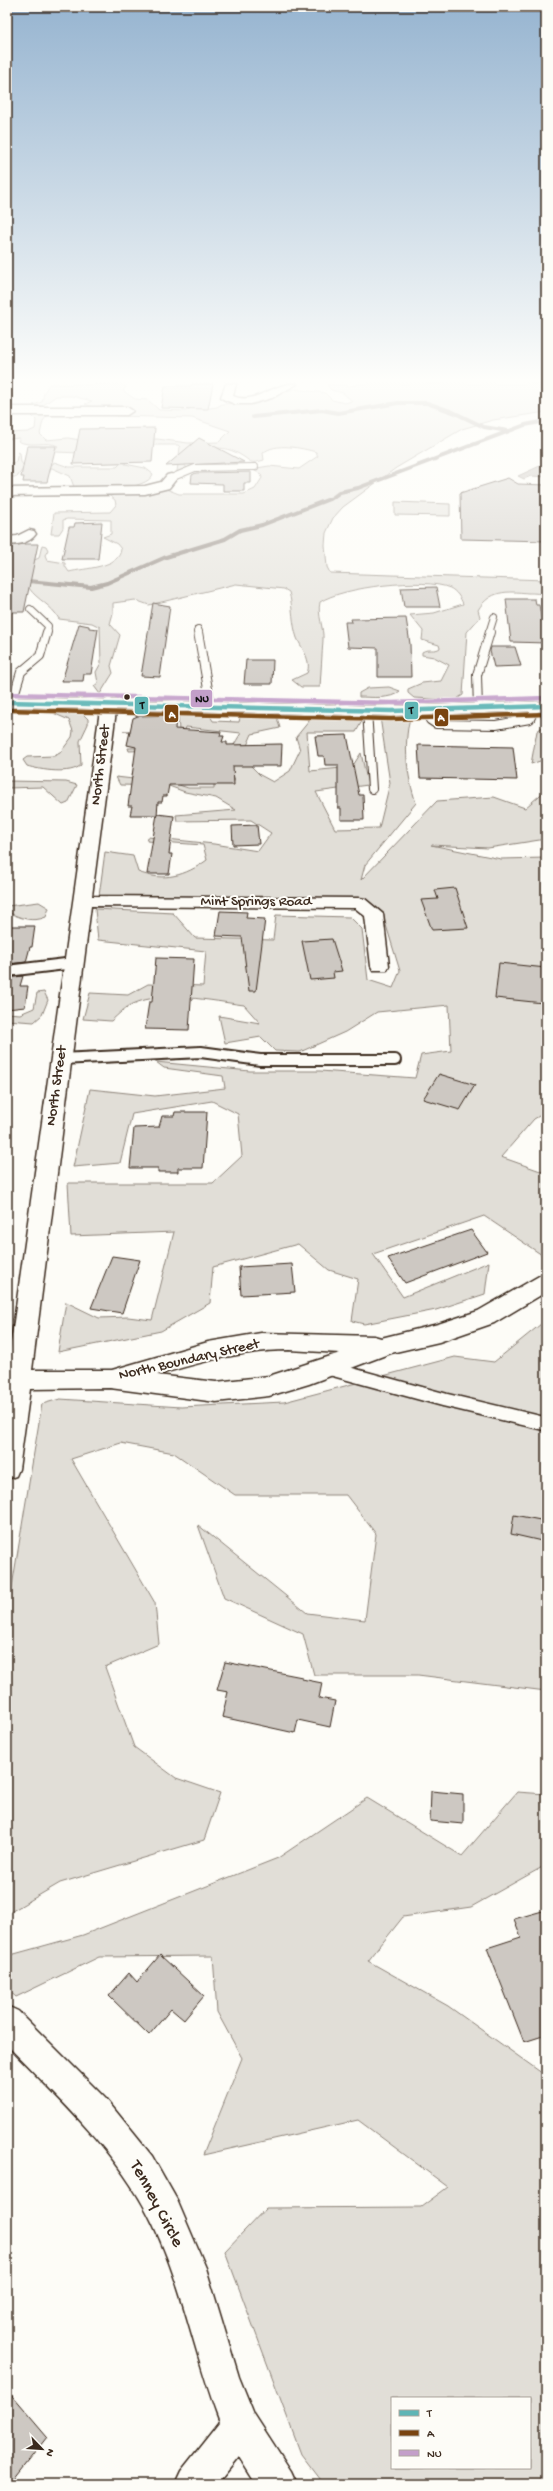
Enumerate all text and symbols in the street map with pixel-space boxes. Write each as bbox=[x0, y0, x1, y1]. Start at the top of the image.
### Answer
line badge: NU bbox=[190, 689, 213, 708]
unlabelled marker bbox=[122, 692, 132, 702]
text: NU bbox=[195, 694, 209, 706]
line badge: T bbox=[134, 696, 149, 715]
text: T bbox=[139, 701, 145, 713]
line badge: T bbox=[404, 701, 419, 720]
line badge: A bbox=[164, 704, 179, 723]
text: T bbox=[408, 706, 414, 718]
line badge: A bbox=[434, 708, 449, 727]
text: A bbox=[168, 710, 177, 722]
text: A bbox=[437, 713, 446, 725]
street label: North Street bbox=[87, 722, 115, 806]
street label: Mint Springs Road bbox=[201, 893, 313, 911]
street label: North Street bbox=[42, 1043, 72, 1127]
street label: North Boundary Street bbox=[117, 1335, 263, 1385]
street label: Tenney Circle bbox=[124, 2156, 188, 2252]
legend bbox=[391, 2397, 531, 2469]
text: T bbox=[426, 2408, 433, 2422]
text: A bbox=[427, 2428, 435, 2442]
north arrow bbox=[22, 2429, 62, 2469]
text: N bbox=[42, 2447, 56, 2458]
text: NU bbox=[427, 2448, 442, 2462]

